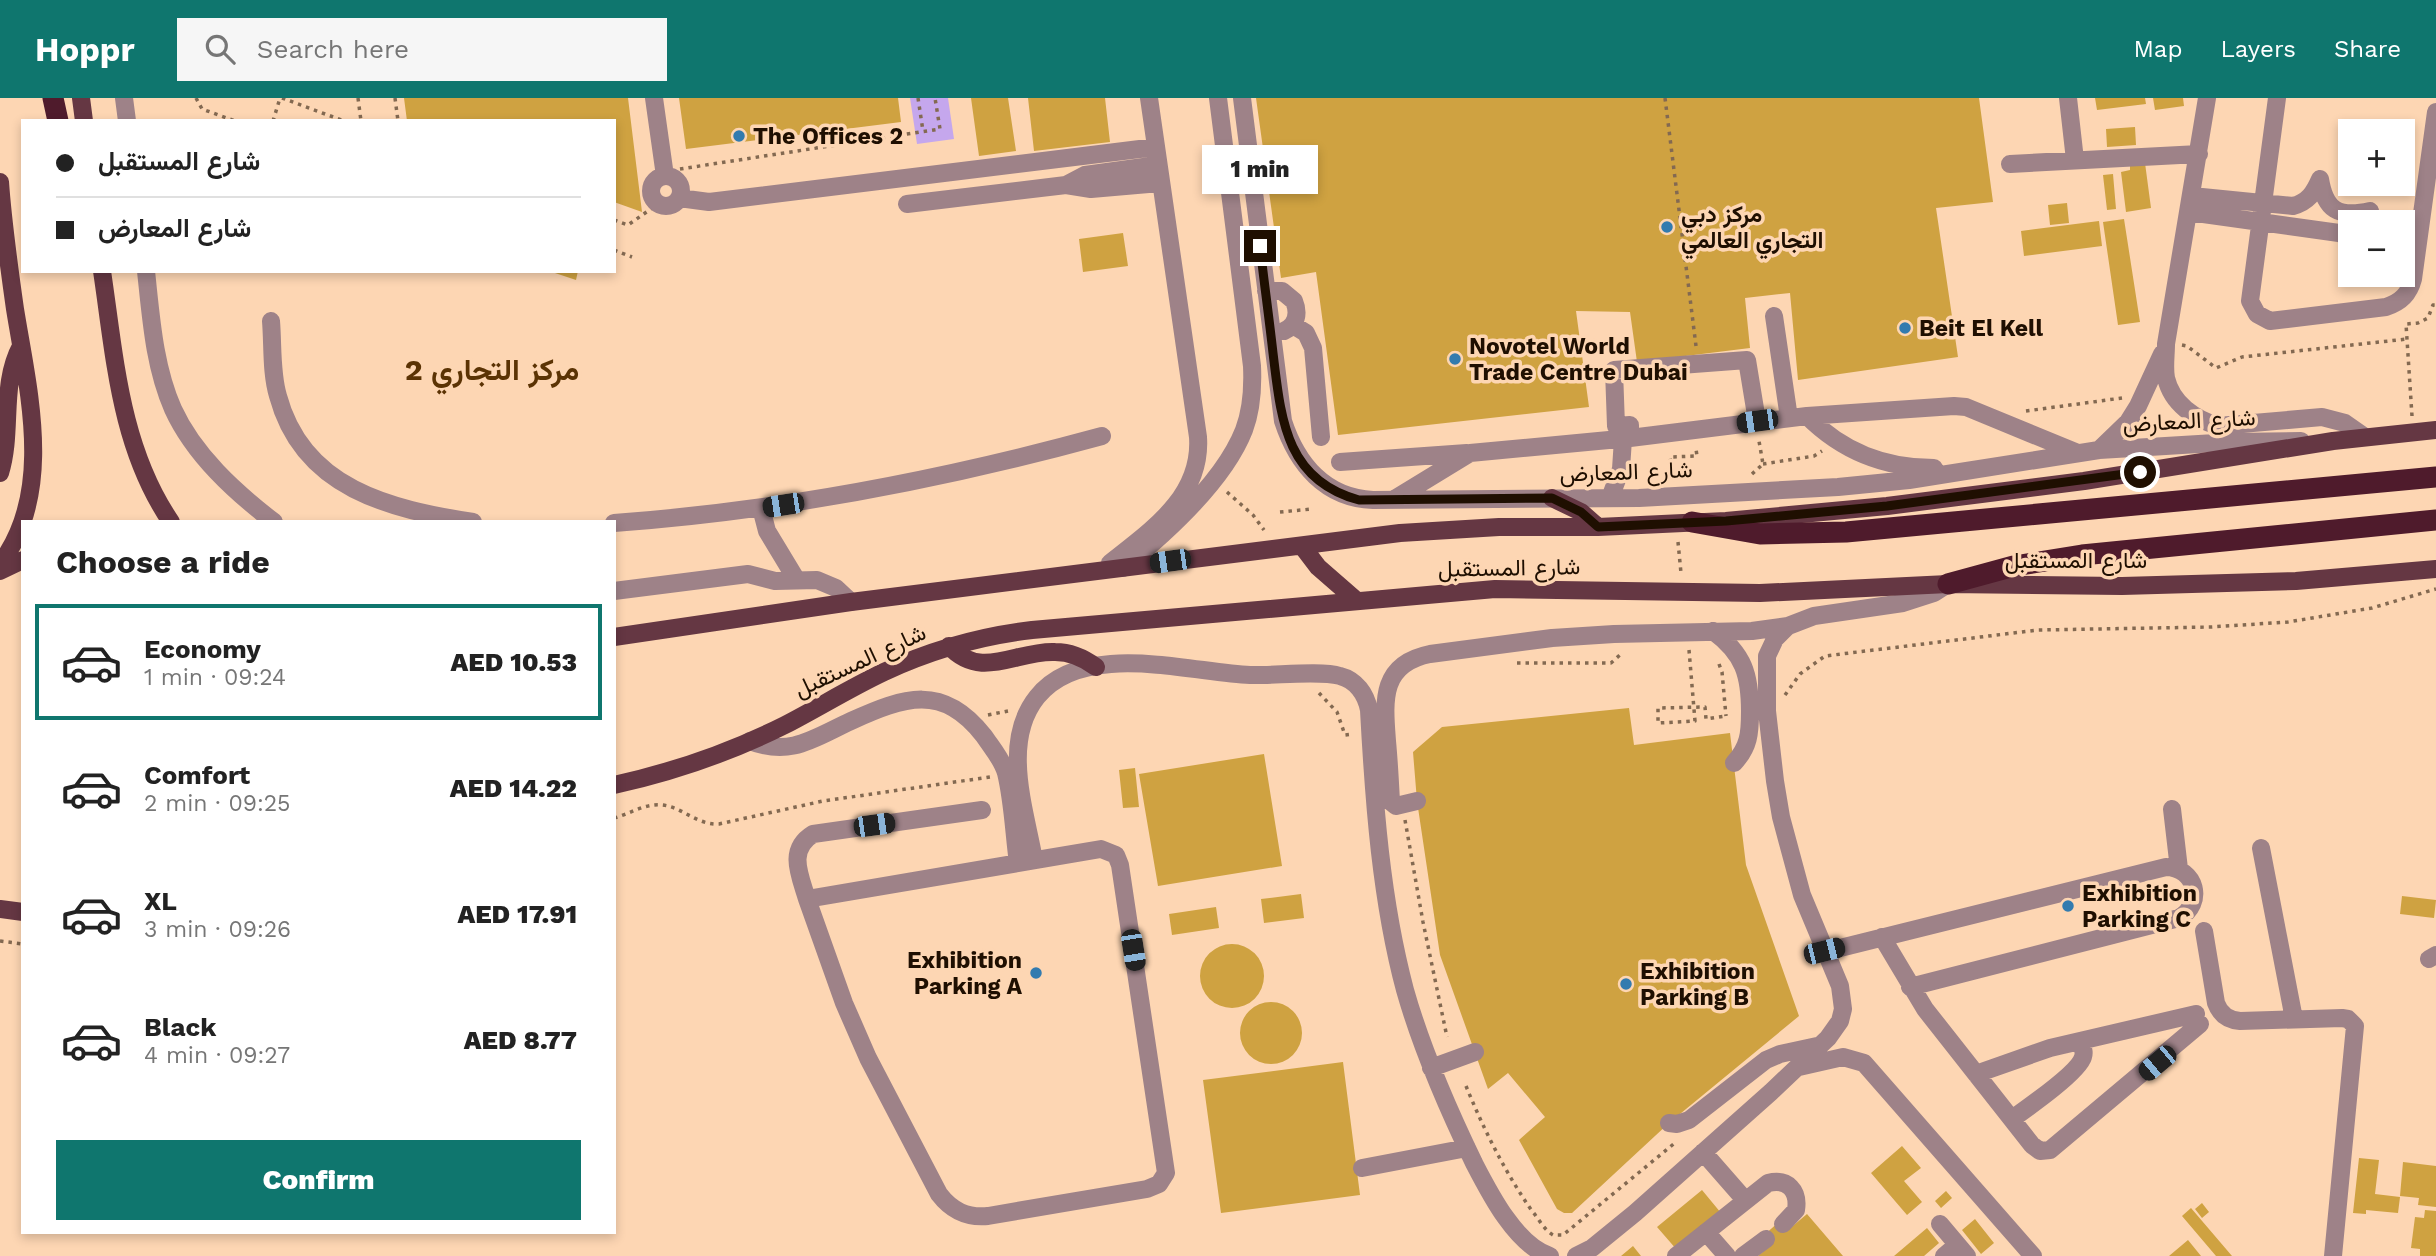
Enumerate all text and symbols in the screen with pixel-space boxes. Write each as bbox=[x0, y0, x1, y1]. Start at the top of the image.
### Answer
search box bbox=[177, 18, 667, 81]
text: Hoppr bbox=[35, 30, 135, 69]
icon: search bbox=[201, 30, 239, 68]
text: Search here bbox=[257, 34, 409, 64]
text: Map bbox=[2134, 35, 2182, 63]
text: Layers bbox=[2220, 35, 2296, 63]
text: Share bbox=[2334, 35, 2401, 63]
map controls bbox=[2338, 119, 2415, 287]
button: + bbox=[2338, 119, 2415, 196]
place label: The Offices 2 bbox=[753, 123, 903, 150]
marker: The Offices 2 bbox=[731, 128, 747, 144]
callout: 1 min bbox=[1202, 144, 1318, 194]
text: شارع المستقبل bbox=[98, 146, 260, 176]
text: 1 min bbox=[1230, 156, 1290, 183]
place label: مركز دبي التجاري العالمي bbox=[1681, 201, 1824, 260]
button: − bbox=[2338, 210, 2415, 287]
text: شارع المعارض bbox=[98, 213, 251, 243]
marker: مركز دبي التجاري العالمي bbox=[1659, 219, 1675, 235]
route end bbox=[1244, 230, 1276, 262]
place label: Beit El Kell bbox=[1919, 315, 2043, 342]
marker: Beit El Kell bbox=[1897, 320, 1913, 336]
place label: Novotel World Trade Centre Dubai bbox=[1469, 333, 1688, 386]
marker: Novotel World Trade Centre Dubai bbox=[1447, 351, 1463, 367]
district label: مركز التجاري 2 bbox=[405, 352, 579, 395]
street label: شارع المعارض bbox=[2122, 404, 2256, 440]
car bbox=[1735, 408, 1780, 434]
street label: شارع المعارض bbox=[1559, 456, 1693, 490]
route start bbox=[2124, 456, 2156, 488]
car bbox=[761, 491, 806, 519]
text: Choose a ride bbox=[56, 543, 270, 581]
street label: شارع المستقبل bbox=[2005, 547, 2147, 576]
car bbox=[1148, 548, 1193, 574]
street label: شارع المستقبل bbox=[1438, 553, 1580, 585]
street label: شارع المستقبل bbox=[790, 619, 931, 705]
icon: car bbox=[60, 631, 123, 694]
text: Economy bbox=[144, 634, 261, 664]
text: AED 10.53 bbox=[451, 647, 577, 677]
text: 1 min · 09:24 bbox=[144, 664, 286, 691]
icon: car bbox=[60, 757, 123, 820]
text: Comfort bbox=[144, 760, 250, 790]
text: AED 14.22 bbox=[450, 773, 577, 803]
text: 2 min · 09:25 bbox=[144, 790, 291, 817]
car bbox=[852, 812, 897, 838]
place label: Exhibition Parking C bbox=[2082, 880, 2197, 933]
icon: car bbox=[60, 883, 123, 946]
text: XL bbox=[144, 886, 177, 916]
marker: Exhibition Parking C bbox=[2060, 898, 2076, 914]
text: AED 17.91 bbox=[457, 899, 577, 929]
text: 3 min · 09:26 bbox=[144, 916, 291, 943]
car bbox=[1120, 928, 1147, 972]
car bbox=[1802, 936, 1847, 966]
place label: Exhibition Parking A bbox=[907, 947, 1022, 1000]
place label: Exhibition Parking B bbox=[1640, 958, 1755, 1011]
marker: Exhibition Parking A bbox=[1028, 965, 1044, 981]
marker: Exhibition Parking B bbox=[1618, 976, 1634, 992]
icon: car bbox=[60, 1009, 123, 1072]
text: Black bbox=[144, 1012, 216, 1042]
text: AED 8.77 bbox=[464, 1025, 577, 1055]
car bbox=[2135, 1041, 2180, 1085]
text: 4 min · 09:27 bbox=[144, 1042, 290, 1069]
button: Confirm bbox=[56, 1140, 581, 1220]

